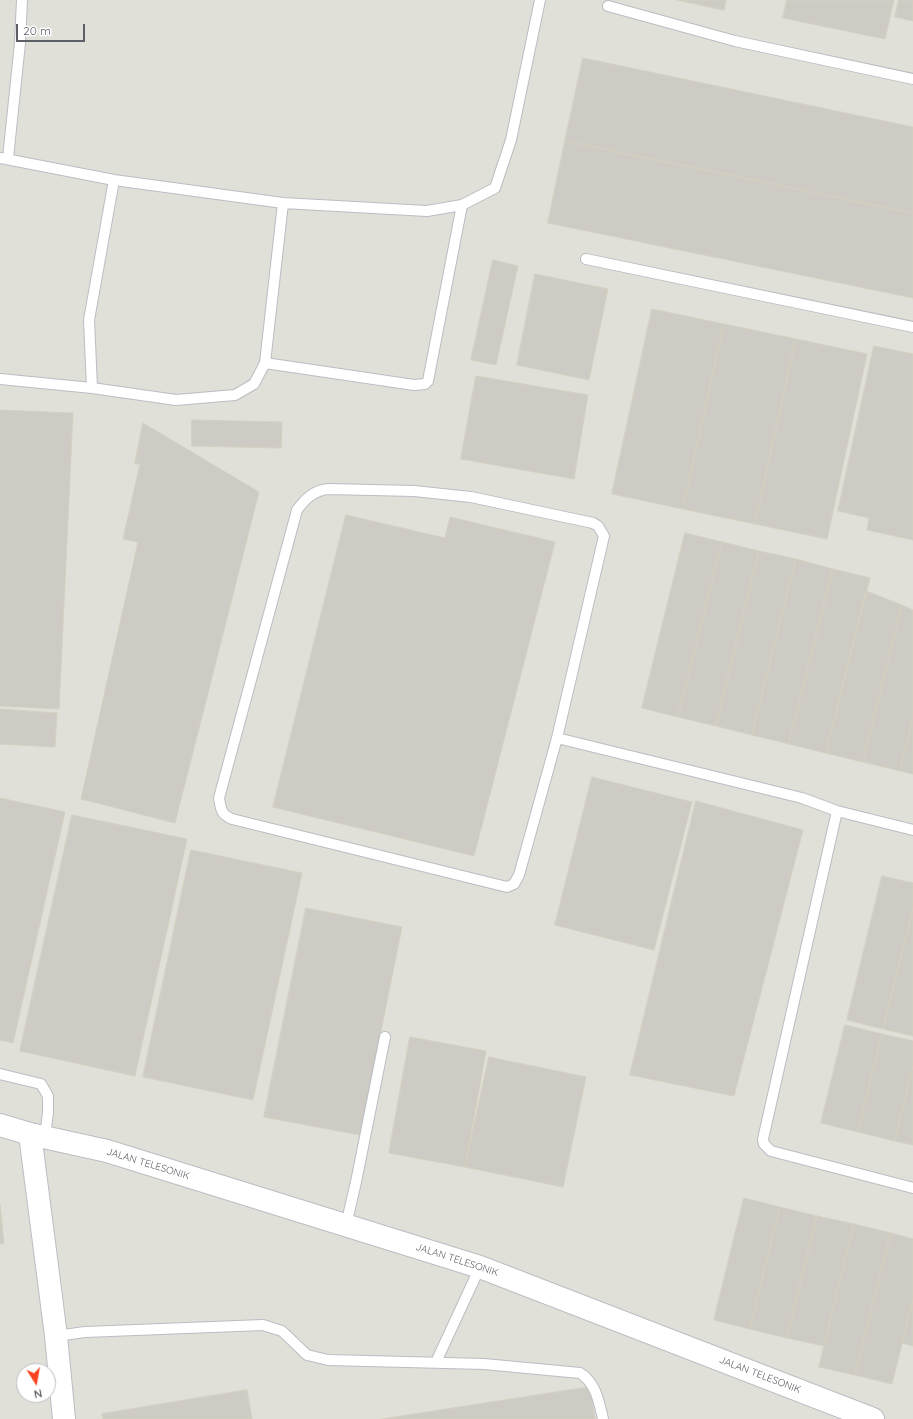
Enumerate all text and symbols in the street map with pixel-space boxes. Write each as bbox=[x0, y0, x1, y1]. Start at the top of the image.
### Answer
scale bar bbox=[18, 16, 87, 42]
text: 20 m bbox=[23, 23, 51, 38]
street label: JALAN TELESONIK bbox=[105, 1146, 191, 1182]
street label: JALAN TELESONIK bbox=[414, 1241, 500, 1279]
street label: JALAN TELESONIK bbox=[718, 1354, 802, 1396]
north arrow bbox=[16, 1363, 56, 1403]
text: N bbox=[33, 1386, 43, 1401]

